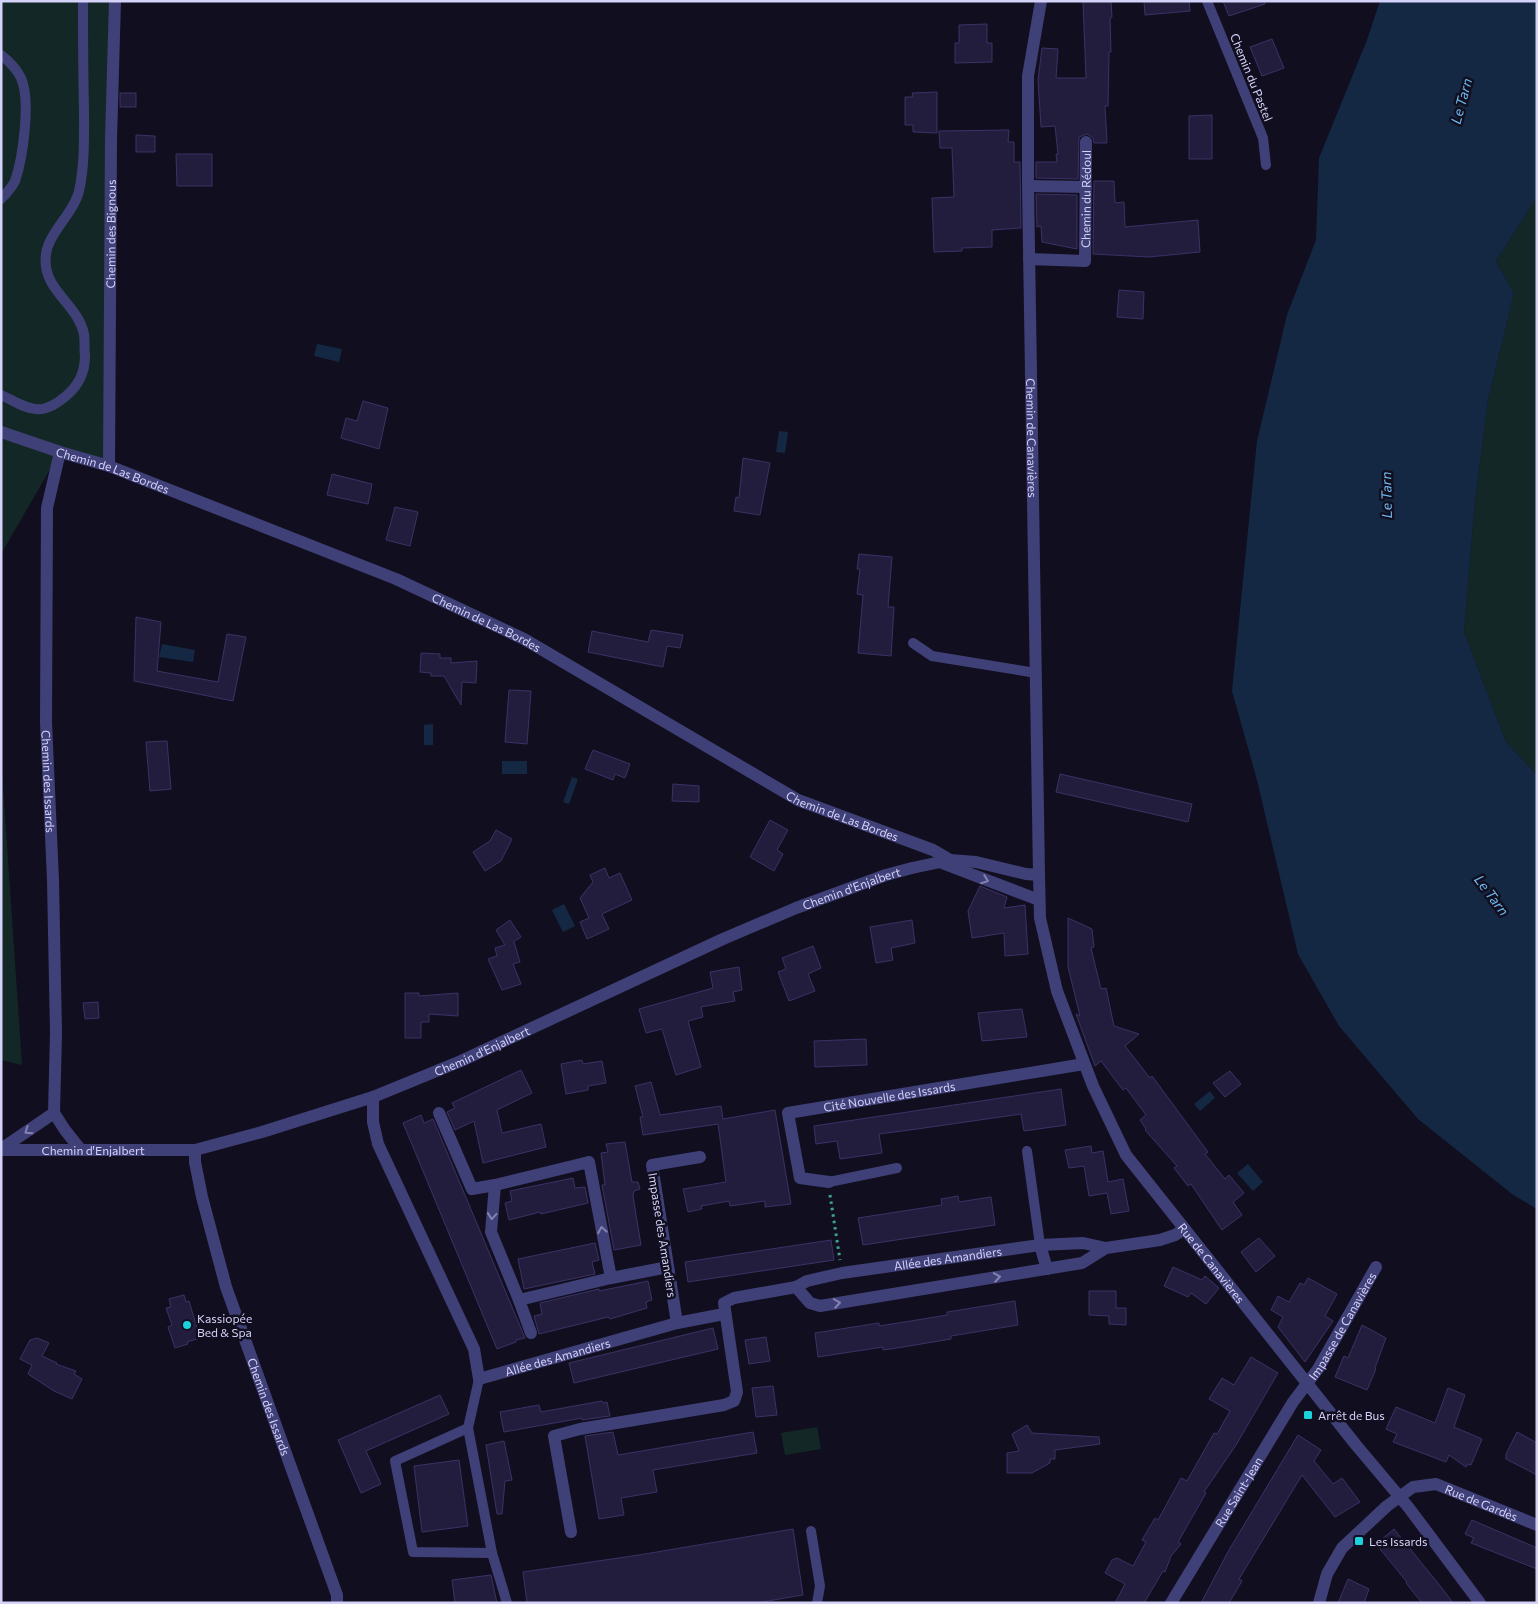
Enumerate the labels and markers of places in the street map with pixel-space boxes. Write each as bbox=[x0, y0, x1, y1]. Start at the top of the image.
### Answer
place label: Kassiopée Bed & Spa bbox=[197, 1311, 252, 1339]
marker: Kassiopée Bed & Spa bbox=[181, 1319, 193, 1331]
place label: Arrêt de Bus bbox=[1318, 1408, 1385, 1422]
marker: Arrêt de Bus bbox=[1302, 1409, 1314, 1421]
place label: Les Issards bbox=[1369, 1534, 1427, 1548]
marker: Les Issards bbox=[1353, 1535, 1365, 1547]

